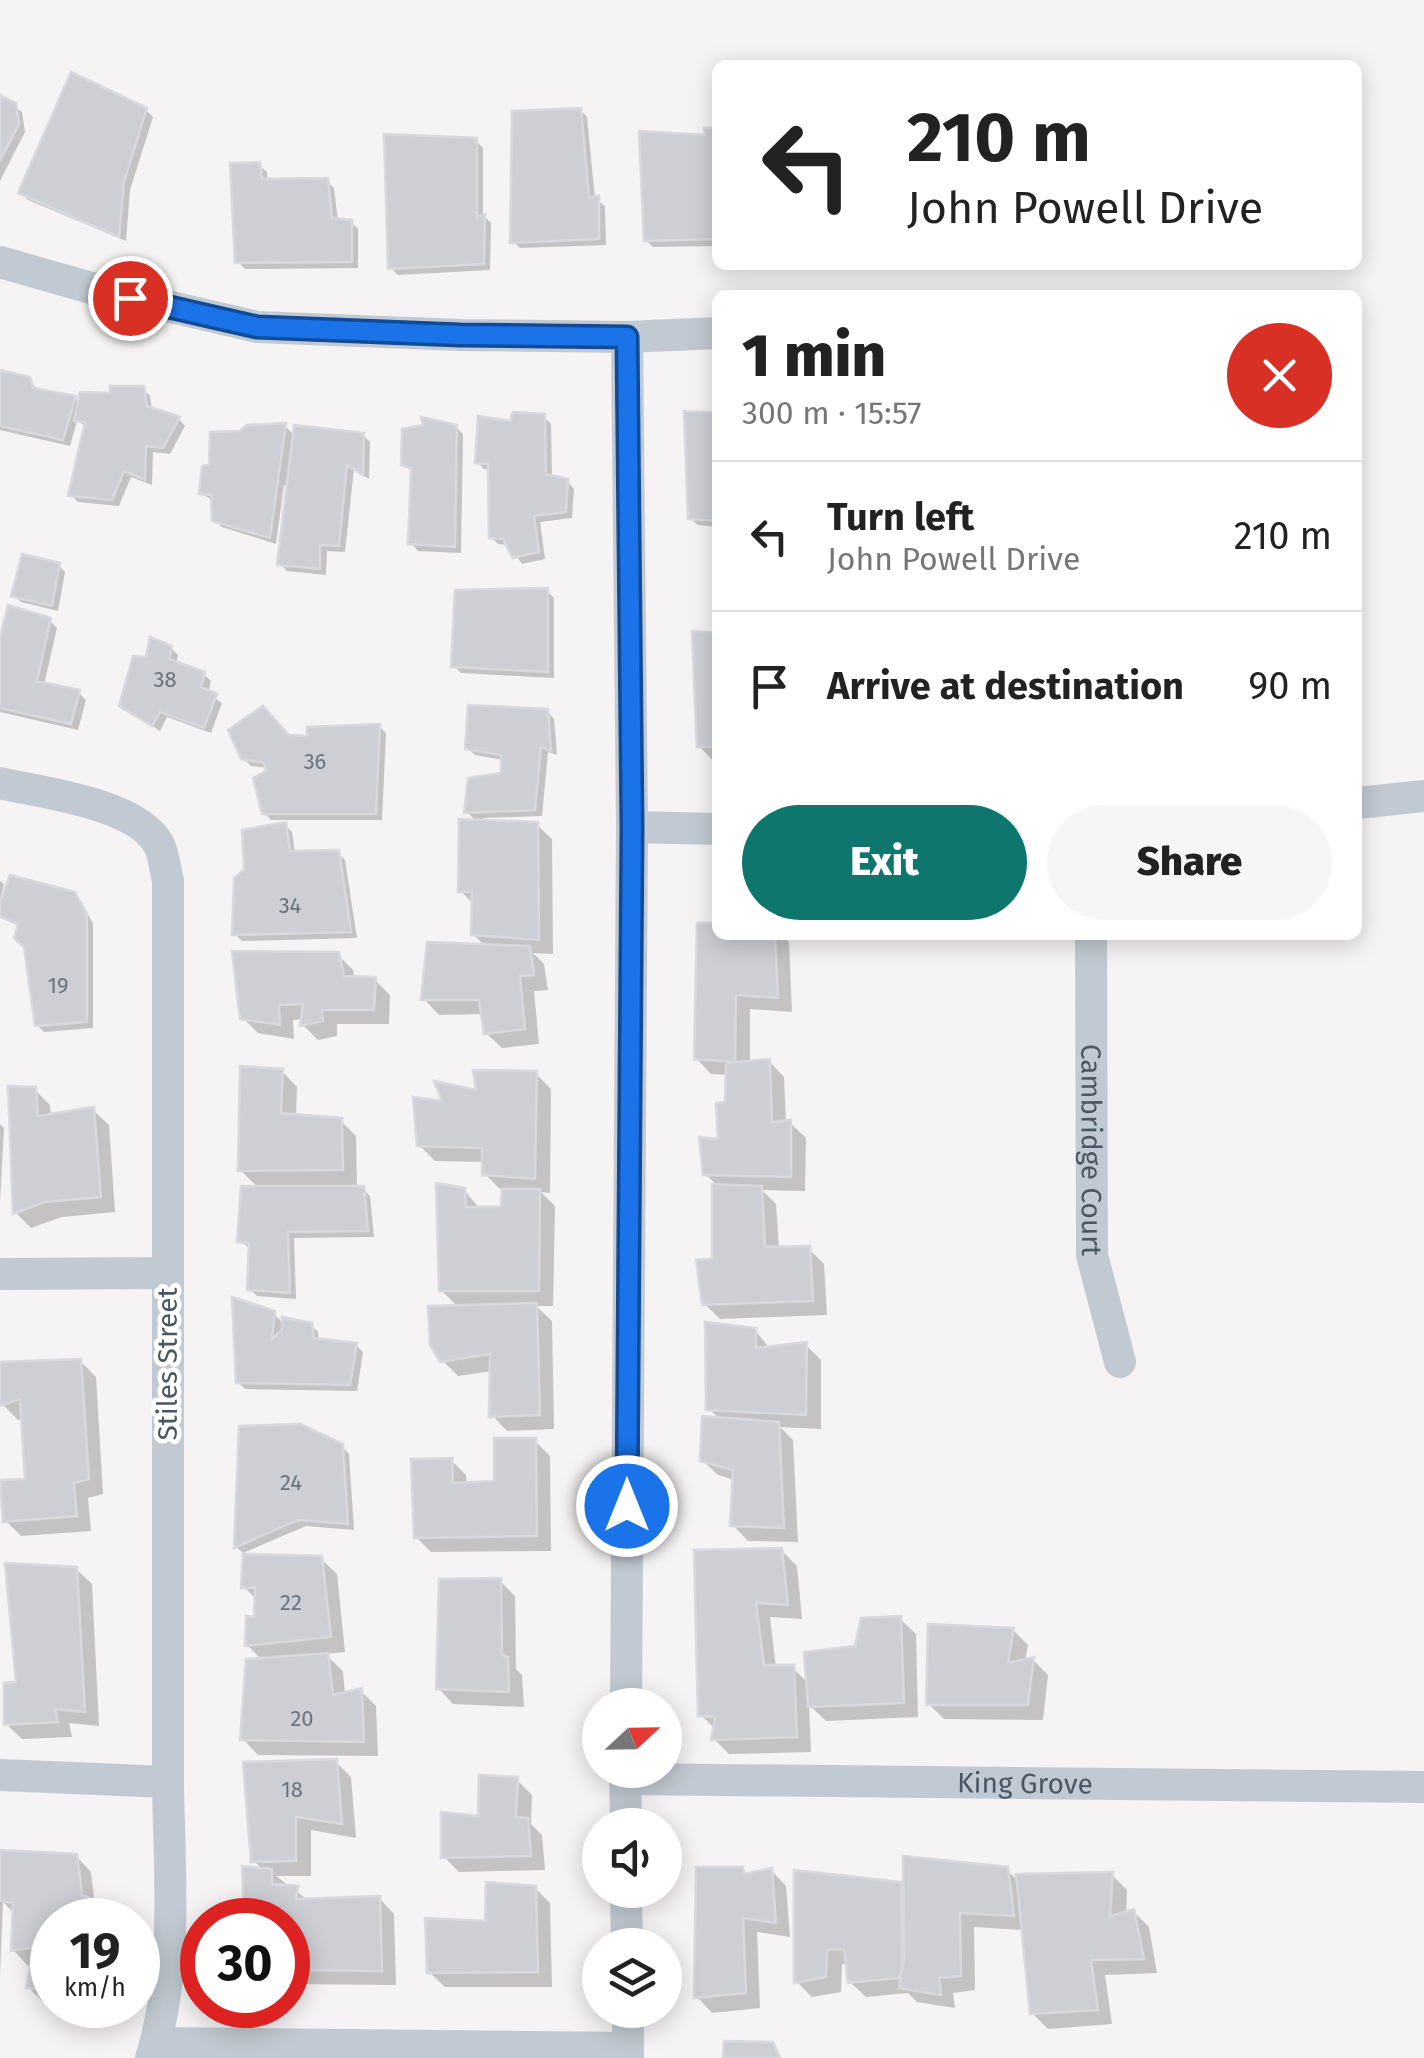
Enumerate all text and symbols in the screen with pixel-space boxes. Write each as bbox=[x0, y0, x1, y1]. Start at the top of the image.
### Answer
text: 210 m bbox=[907, 96, 1091, 180]
icon: left bbox=[742, 100, 872, 230]
text: John Powell Drive bbox=[907, 181, 1263, 235]
pin bbox=[88, 256, 173, 341]
icon: arrive bbox=[103, 271, 158, 326]
text: 1 min bbox=[742, 320, 886, 392]
button: close bbox=[1227, 323, 1332, 428]
text: 300 m · 15:57 bbox=[742, 394, 921, 432]
text: Turn left bbox=[827, 494, 974, 540]
icon: left bbox=[742, 509, 797, 564]
text: 210 m bbox=[1234, 513, 1332, 559]
text: John Powell Drive bbox=[827, 540, 1080, 578]
icon: arrive bbox=[742, 659, 797, 714]
text: Arrive at destination bbox=[827, 663, 1184, 709]
text: 90 m bbox=[1248, 663, 1332, 709]
house number: 38 bbox=[153, 666, 177, 693]
house number: 36 bbox=[304, 748, 326, 775]
button: Exit bbox=[742, 805, 1027, 920]
button: Share bbox=[1047, 805, 1332, 920]
house number: 34 bbox=[279, 892, 302, 919]
house number: 19 bbox=[47, 972, 69, 999]
street label: Cambridge Court bbox=[1074, 1044, 1108, 1257]
street label: Stiles Street bbox=[151, 1287, 184, 1441]
position arrow bbox=[575, 1454, 679, 1558]
house number: 24 bbox=[280, 1469, 302, 1496]
house number: 22 bbox=[280, 1589, 302, 1616]
north arrow bbox=[582, 1688, 682, 1788]
map controls bbox=[582, 1688, 682, 2028]
house number: 20 bbox=[290, 1705, 314, 1732]
street label: King Grove bbox=[957, 1766, 1093, 1801]
house number: 18 bbox=[281, 1776, 303, 1803]
button: sound bbox=[582, 1808, 682, 1908]
speed limit sign: 30 bbox=[180, 1898, 310, 2028]
text: 19 bbox=[69, 1921, 121, 1981]
button: layers bbox=[582, 1928, 682, 2028]
text: km/h bbox=[64, 1973, 126, 2003]

